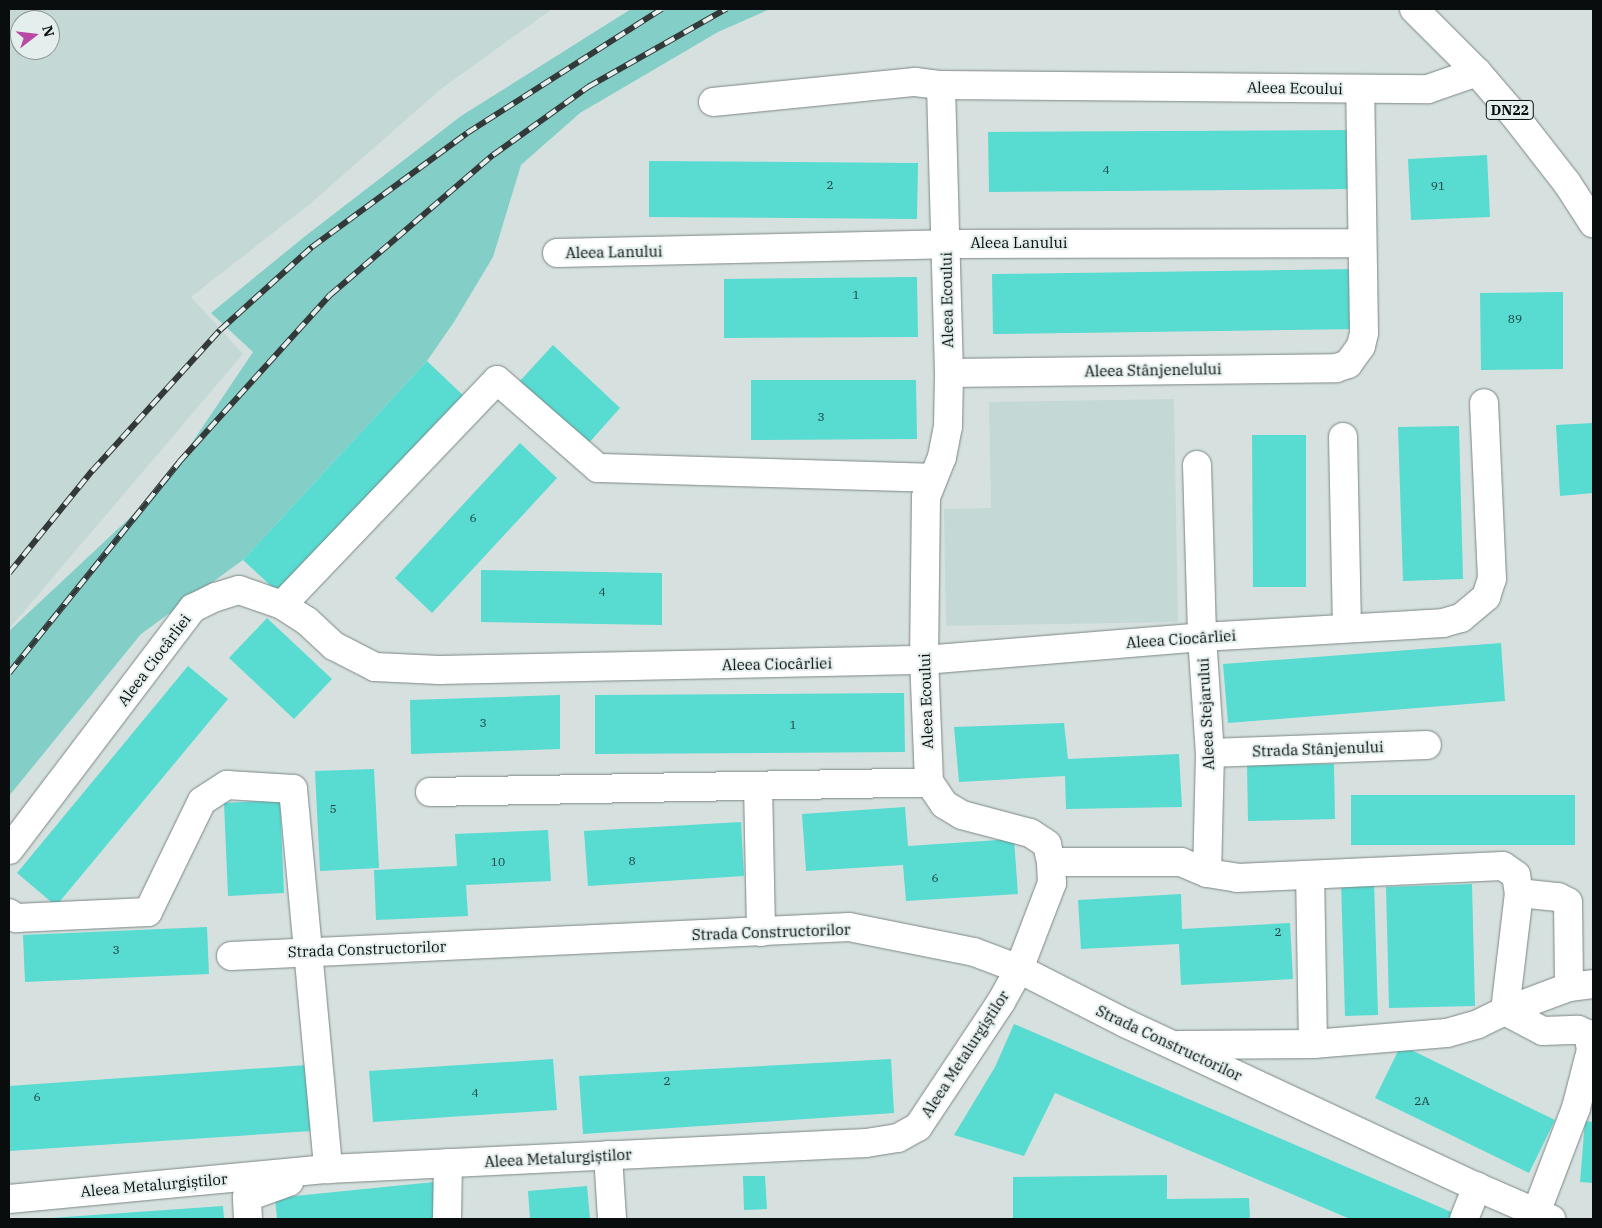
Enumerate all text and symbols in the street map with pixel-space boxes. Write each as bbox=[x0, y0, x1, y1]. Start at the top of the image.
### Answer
north arrow bbox=[10, 10, 60, 60]
text: N bbox=[38, 23, 59, 39]
street label: Aleea Ecoului bbox=[1247, 78, 1343, 98]
road number: DN22 bbox=[1485, 98, 1535, 122]
house number: 4 bbox=[1102, 163, 1110, 177]
house number: 2 bbox=[826, 178, 834, 192]
house number: 91 bbox=[1431, 179, 1445, 193]
street label: Aleea Lanului bbox=[970, 234, 1068, 252]
street label: Aleea Lanului bbox=[565, 242, 663, 262]
street label: Aleea Ecoului bbox=[937, 252, 957, 348]
house number: 1 bbox=[852, 288, 860, 302]
house number: 89 bbox=[1508, 312, 1522, 326]
street label: Aleea Stânjenelului bbox=[1084, 360, 1222, 380]
house number: 3 bbox=[817, 410, 825, 424]
house number: 6 bbox=[469, 511, 477, 525]
house number: 4 bbox=[598, 585, 606, 599]
street label: Aleea Ciocârliei bbox=[114, 611, 194, 709]
street label: Aleea Ciocârliei bbox=[1125, 626, 1237, 652]
street label: Aleea Ecoului bbox=[915, 653, 937, 749]
street label: Aleea Ciocârliei bbox=[722, 654, 832, 674]
street label: Aleea Stejarului bbox=[1194, 658, 1218, 770]
house number: 3 bbox=[479, 716, 487, 730]
house number: 1 bbox=[789, 718, 797, 732]
street label: Strada Stânjenului bbox=[1252, 738, 1384, 760]
house number: 5 bbox=[329, 802, 337, 816]
house number: 8 bbox=[628, 854, 636, 868]
house number: 10 bbox=[491, 855, 505, 869]
house number: 6 bbox=[931, 871, 939, 885]
street label: Strada Constructorilor bbox=[691, 920, 851, 944]
house number: 2 bbox=[1274, 925, 1282, 939]
street label: Strada Constructorilor bbox=[287, 937, 447, 961]
house number: 3 bbox=[112, 943, 120, 957]
street label: Aleea Metalurgiștilor bbox=[917, 987, 1013, 1121]
street label: Strada Constructorilor bbox=[1093, 1001, 1245, 1085]
house number: 2 bbox=[663, 1074, 671, 1088]
house number: 4 bbox=[471, 1086, 479, 1100]
house number: 6 bbox=[33, 1090, 41, 1104]
house number: 2A bbox=[1414, 1094, 1430, 1108]
street label: Aleea Metalurgiștilor bbox=[484, 1145, 632, 1171]
street label: Aleea Metalurgiștilor bbox=[80, 1170, 228, 1200]

